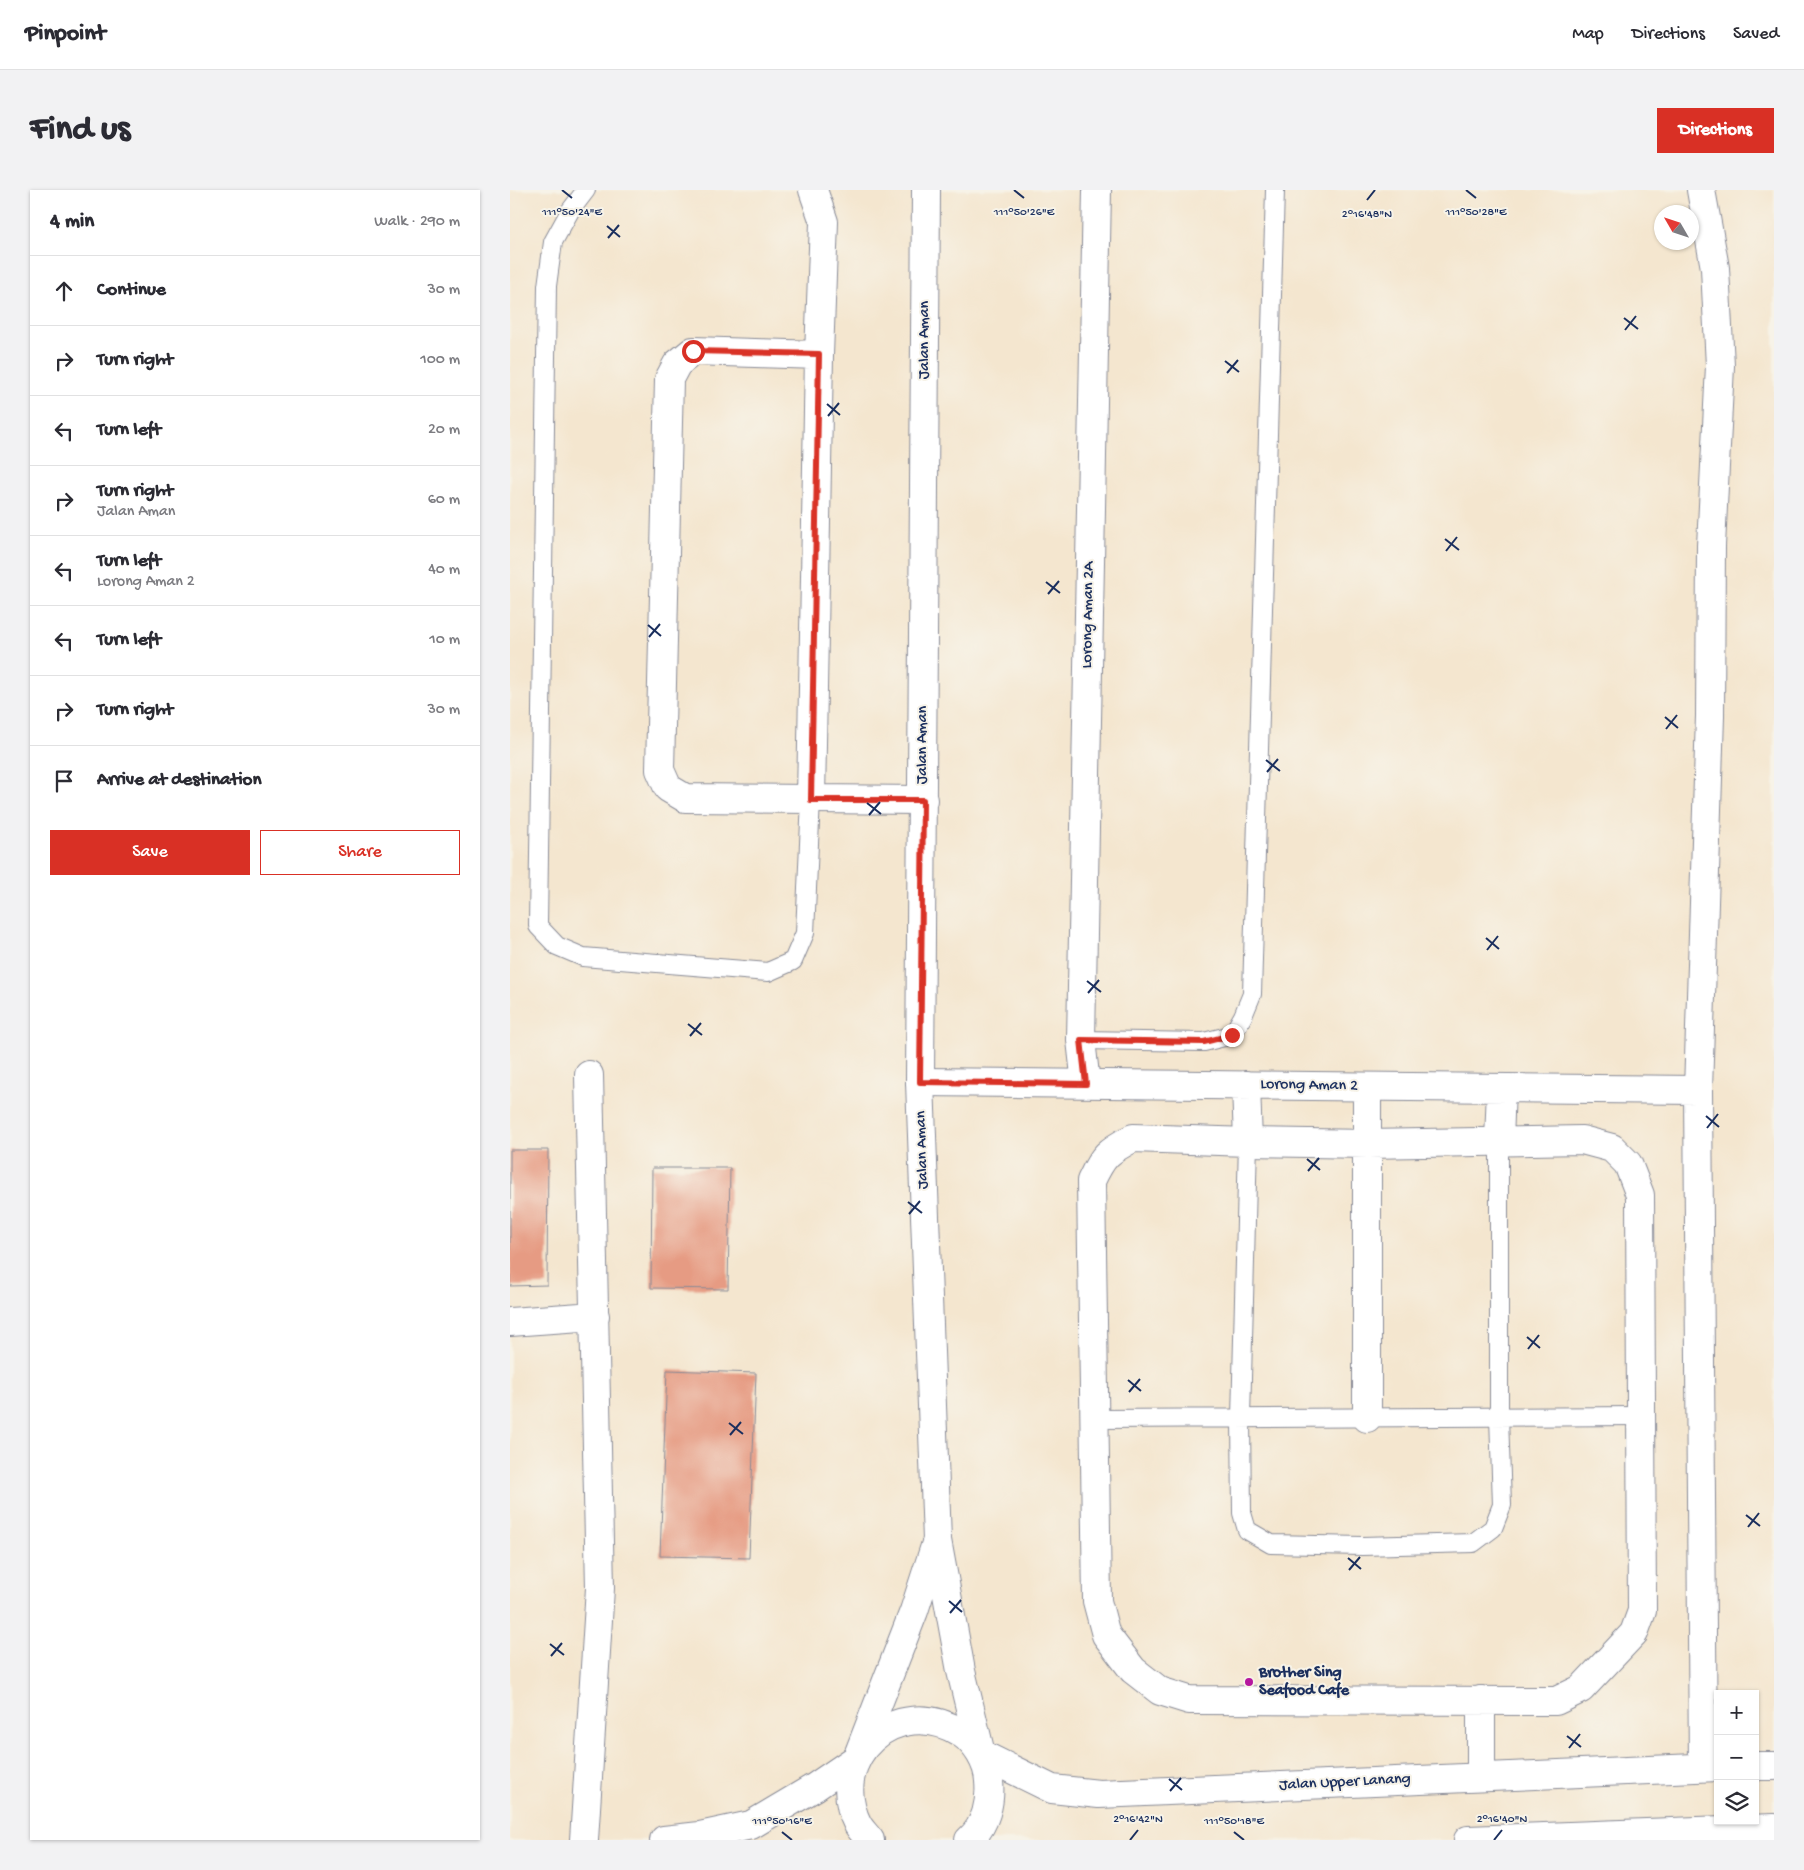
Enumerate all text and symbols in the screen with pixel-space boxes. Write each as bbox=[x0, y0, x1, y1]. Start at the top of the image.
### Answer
text: Pinpoint bbox=[25, 20, 106, 49]
text: Map bbox=[1572, 24, 1604, 45]
text: Directions bbox=[1632, 24, 1705, 45]
text: Saved bbox=[1733, 24, 1779, 45]
button: Directions bbox=[1657, 108, 1774, 153]
text: Find us bbox=[30, 110, 130, 151]
north arrow bbox=[1654, 205, 1699, 250]
text: 111°50'24"E bbox=[541, 206, 603, 220]
text: 111°50'26"E bbox=[993, 206, 1055, 220]
text: 111°50'28"E bbox=[1444, 206, 1507, 220]
text: 2°16'48"N bbox=[1342, 208, 1392, 222]
text: 4 min bbox=[50, 210, 94, 235]
text: Walk · 290 m bbox=[374, 213, 460, 232]
icon: ahead bbox=[50, 277, 78, 305]
text: Continue bbox=[97, 279, 166, 302]
text: 30 m bbox=[427, 281, 460, 300]
street label: Jalan Aman bbox=[916, 300, 935, 379]
route start bbox=[682, 340, 705, 363]
icon: right bbox=[50, 347, 78, 375]
text: Turn right bbox=[97, 349, 173, 372]
text: 100 m bbox=[420, 351, 460, 370]
icon: left bbox=[50, 417, 78, 445]
text: Turn left bbox=[97, 419, 161, 442]
text: 20 m bbox=[428, 421, 460, 440]
text: Turn right bbox=[97, 480, 173, 503]
icon: right bbox=[50, 487, 78, 515]
text: 60 m bbox=[428, 491, 460, 510]
text: Jalan Aman bbox=[97, 503, 175, 522]
text: Turn left bbox=[97, 550, 161, 573]
icon: left bbox=[50, 557, 78, 585]
street label: Lorong Aman 2A bbox=[1079, 560, 1099, 669]
text: 40 m bbox=[428, 561, 460, 580]
text: Lorong Aman 2 bbox=[97, 573, 195, 592]
icon: left bbox=[50, 627, 78, 655]
text: Turn left bbox=[97, 629, 161, 652]
text: 10 m bbox=[429, 631, 460, 650]
icon: right bbox=[50, 697, 78, 725]
text: Turn right bbox=[97, 699, 173, 722]
text: 30 m bbox=[427, 701, 460, 720]
street label: Jalan Aman bbox=[914, 705, 933, 784]
icon: arrive bbox=[50, 767, 78, 795]
text: Arrive at destination bbox=[97, 769, 261, 792]
button: Save bbox=[50, 830, 250, 875]
button: Share bbox=[260, 830, 460, 875]
route end bbox=[1221, 1024, 1244, 1047]
street label: Lorong Aman 2 bbox=[1260, 1076, 1358, 1096]
street label: Jalan Aman bbox=[912, 1110, 934, 1190]
place label: Brother Sing Seafood Cafe bbox=[1258, 1664, 1350, 1701]
marker: Brother Sing Seafood Cafe bbox=[1243, 1676, 1255, 1688]
map controls bbox=[1714, 1690, 1759, 1825]
button: + bbox=[1714, 1690, 1759, 1735]
button: − bbox=[1714, 1735, 1759, 1780]
street label: Jalan Upper Lanang bbox=[1279, 1770, 1411, 1796]
button: layers bbox=[1714, 1780, 1759, 1825]
text: 2°16'42"N bbox=[1113, 1813, 1163, 1827]
text: 2°16'40"N bbox=[1477, 1813, 1527, 1827]
text: 111°50'16"E bbox=[751, 1815, 812, 1829]
text: 111°50'18"E bbox=[1203, 1815, 1265, 1829]

